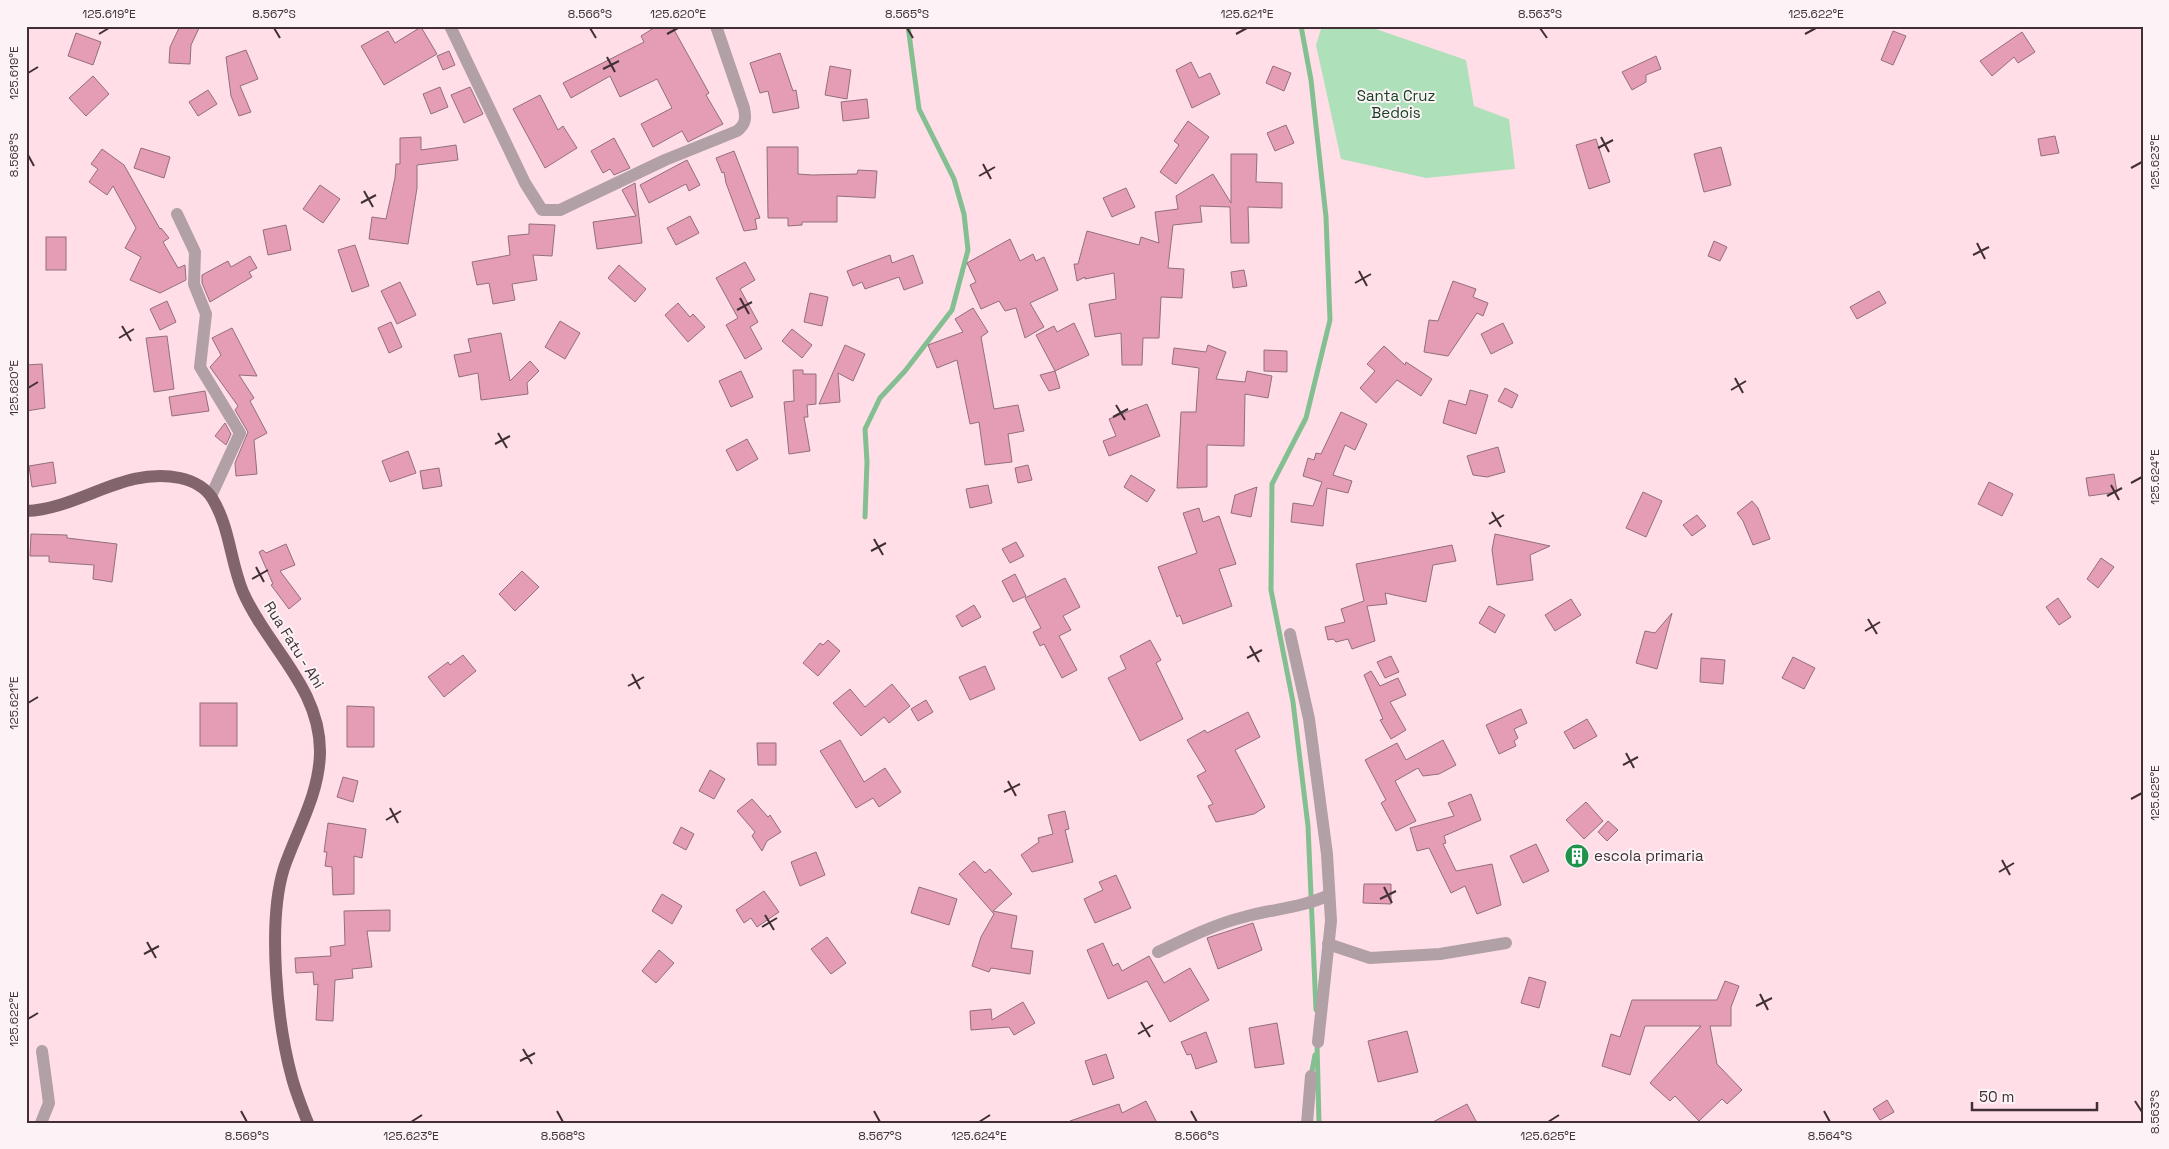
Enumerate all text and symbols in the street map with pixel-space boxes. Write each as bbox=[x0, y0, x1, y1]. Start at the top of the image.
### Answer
text: 125.619°E bbox=[82, 6, 136, 22]
text: 8.567°S bbox=[252, 6, 296, 22]
text: 8.566°S bbox=[568, 6, 612, 22]
text: 125.620°E bbox=[650, 6, 706, 22]
text: 8.565°S bbox=[885, 6, 929, 22]
text: 125.621°E bbox=[1220, 6, 1274, 22]
text: 8.563°S bbox=[1518, 6, 1562, 22]
text: 125.622°E bbox=[1788, 6, 1844, 22]
text: 125.619°E bbox=[6, 46, 22, 100]
park label: Santa Cruz Bedois bbox=[1357, 86, 1435, 122]
text: 8.568°S bbox=[6, 133, 22, 177]
text: 125.623°E bbox=[2147, 134, 2163, 190]
text: 125.620°E bbox=[6, 360, 22, 416]
text: 125.624°E bbox=[2147, 449, 2163, 505]
street label: Rua Fatu - Ahi bbox=[260, 598, 329, 692]
text: 125.621°E bbox=[6, 676, 22, 730]
text: 125.625°E bbox=[2147, 765, 2163, 821]
building icon: escola primaria bbox=[1564, 843, 1590, 869]
place label: escola primaria bbox=[1594, 846, 1704, 865]
text: 125.622°E bbox=[6, 991, 22, 1047]
scale bar bbox=[1972, 1079, 2096, 1111]
text: 50 m bbox=[1979, 1087, 2014, 1106]
text: 8.563°S bbox=[2147, 1090, 2163, 1134]
text: 8.569°S bbox=[225, 1128, 269, 1144]
text: 125.623°E bbox=[383, 1128, 439, 1144]
text: 8.568°S bbox=[541, 1128, 585, 1144]
text: 8.567°S bbox=[858, 1128, 902, 1144]
text: 125.624°E bbox=[951, 1128, 1007, 1144]
text: 8.566°S bbox=[1175, 1128, 1219, 1144]
text: 125.625°E bbox=[1520, 1128, 1576, 1144]
text: 8.564°S bbox=[1808, 1128, 1852, 1144]

